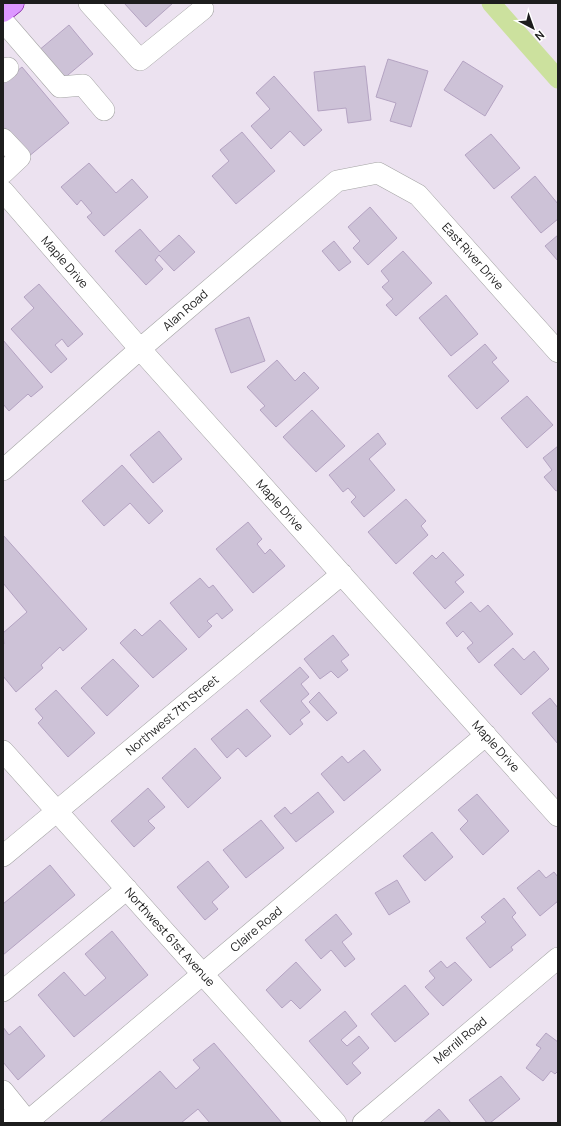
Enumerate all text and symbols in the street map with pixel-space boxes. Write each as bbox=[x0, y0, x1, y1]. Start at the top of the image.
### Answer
north arrow bbox=[513, 8, 553, 48]
text: N bbox=[532, 28, 548, 44]
street label: East River Drive bbox=[438, 219, 508, 293]
street label: Maple Drive bbox=[38, 232, 92, 292]
street label: Alan Road bbox=[159, 286, 211, 334]
street label: Maple Drive bbox=[252, 475, 308, 535]
street label: Northwest 7th Street bbox=[122, 671, 222, 759]
street label: Maple Drive bbox=[468, 716, 524, 776]
street label: Northwest 61st Avenue bbox=[121, 884, 219, 990]
street label: Claire Road bbox=[226, 902, 286, 956]
street label: Merrill Road bbox=[430, 1013, 490, 1067]

